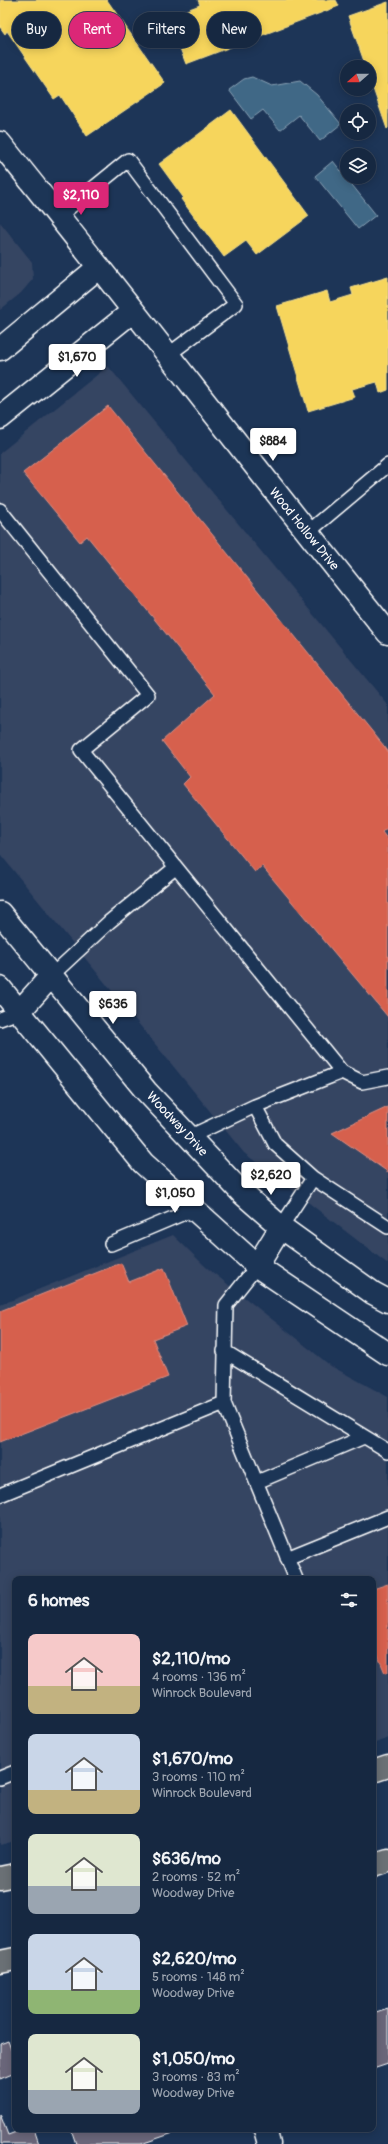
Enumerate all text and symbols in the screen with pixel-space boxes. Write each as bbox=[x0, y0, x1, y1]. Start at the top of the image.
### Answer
chip: Buy bbox=[12, 12, 61, 48]
chip: Rent bbox=[69, 12, 125, 48]
chip: Filters bbox=[133, 12, 199, 48]
chip: New bbox=[207, 12, 261, 48]
north arrow bbox=[340, 60, 376, 96]
map controls bbox=[340, 60, 376, 184]
button: locate bbox=[340, 104, 376, 140]
button: layers bbox=[340, 148, 376, 184]
pin: $2,110 bbox=[48, 182, 114, 216]
text: $2,110 bbox=[63, 187, 99, 203]
pin: $1,670 bbox=[44, 344, 110, 378]
text: $1,670 bbox=[58, 349, 96, 365]
pin: $884 bbox=[249, 428, 297, 462]
text: $884 bbox=[259, 433, 287, 449]
street label: Wood Hollow Drive bbox=[266, 484, 343, 574]
pin: $636 bbox=[89, 991, 137, 1025]
text: $636 bbox=[98, 996, 128, 1012]
street label: Woodway Drive bbox=[143, 1088, 211, 1160]
pin: $2,620 bbox=[238, 1162, 304, 1196]
text: $2,620 bbox=[250, 1167, 292, 1183]
pin: $1,050 bbox=[142, 1180, 208, 1214]
text: $1,050 bbox=[155, 1185, 195, 1201]
icon: filters bbox=[338, 1589, 360, 1611]
text: 6 homes bbox=[28, 1590, 89, 1611]
text: $2,110/mo bbox=[152, 1648, 230, 1669]
icon: home bbox=[60, 1650, 108, 1698]
text: 4 rooms · 136 m² bbox=[152, 1669, 246, 1685]
text: Winrock Boulevard bbox=[152, 1685, 252, 1701]
text: $1,670/mo bbox=[152, 1748, 233, 1769]
icon: home bbox=[60, 1750, 108, 1798]
text: 3 rooms · 110 m² bbox=[152, 1769, 245, 1785]
text: Winrock Boulevard bbox=[152, 1785, 252, 1801]
text: $636/mo bbox=[152, 1848, 221, 1869]
icon: home bbox=[60, 1850, 108, 1898]
text: 2 rooms · 52 m² bbox=[152, 1869, 240, 1885]
text: Woodway Drive bbox=[152, 1885, 234, 1901]
text: $2,620/mo bbox=[152, 1948, 236, 1969]
icon: home bbox=[60, 1950, 108, 1998]
text: 5 rooms · 148 m² bbox=[152, 1969, 245, 1985]
text: Woodway Drive bbox=[152, 1985, 234, 2001]
text: $1,050/mo bbox=[152, 2048, 235, 2069]
icon: home bbox=[60, 2050, 108, 2098]
text: 3 rooms · 83 m² bbox=[152, 2069, 240, 2085]
text: Woodway Drive bbox=[152, 2085, 234, 2101]

